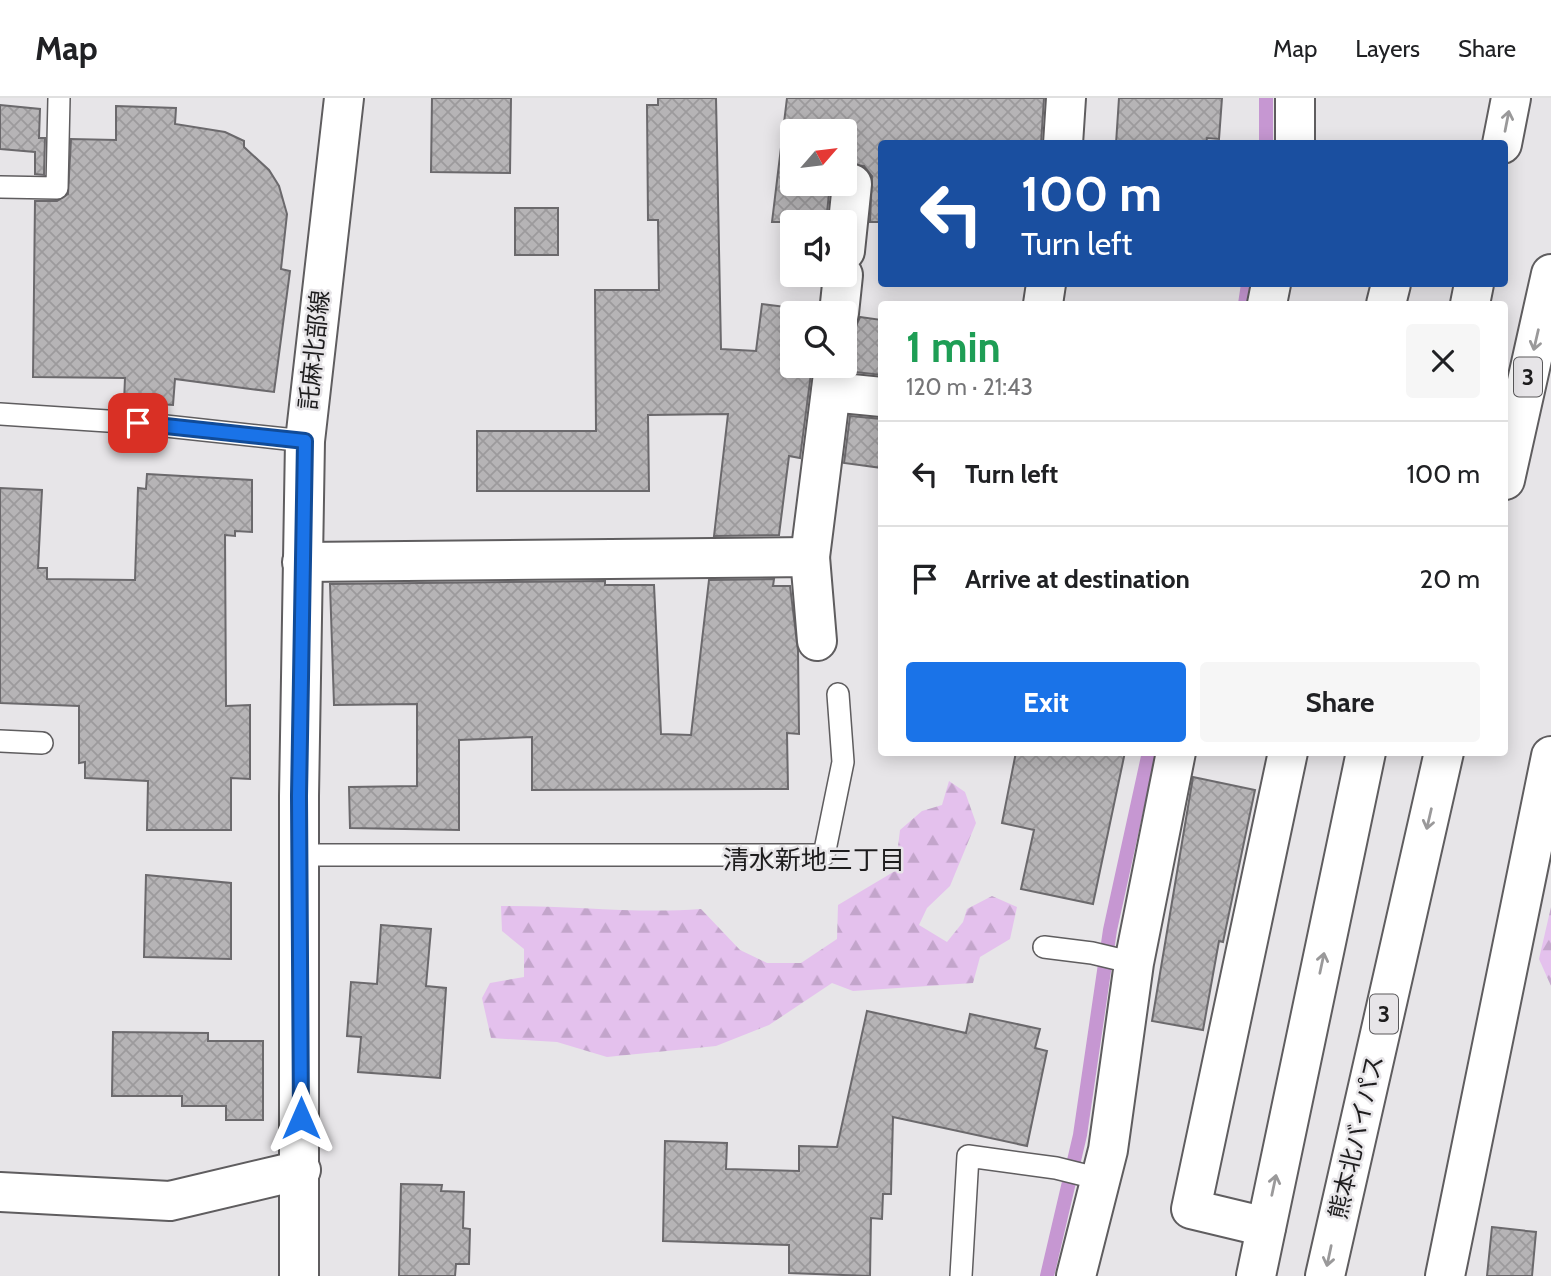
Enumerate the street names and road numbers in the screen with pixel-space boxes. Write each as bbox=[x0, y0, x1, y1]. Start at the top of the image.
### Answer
street label: 託麻北部線 bbox=[293, 289, 335, 411]
road number: 3 bbox=[1514, 358, 1542, 396]
road number: 3 bbox=[1370, 995, 1398, 1034]
street label: 熊本北バイパス bbox=[1323, 1052, 1389, 1222]

